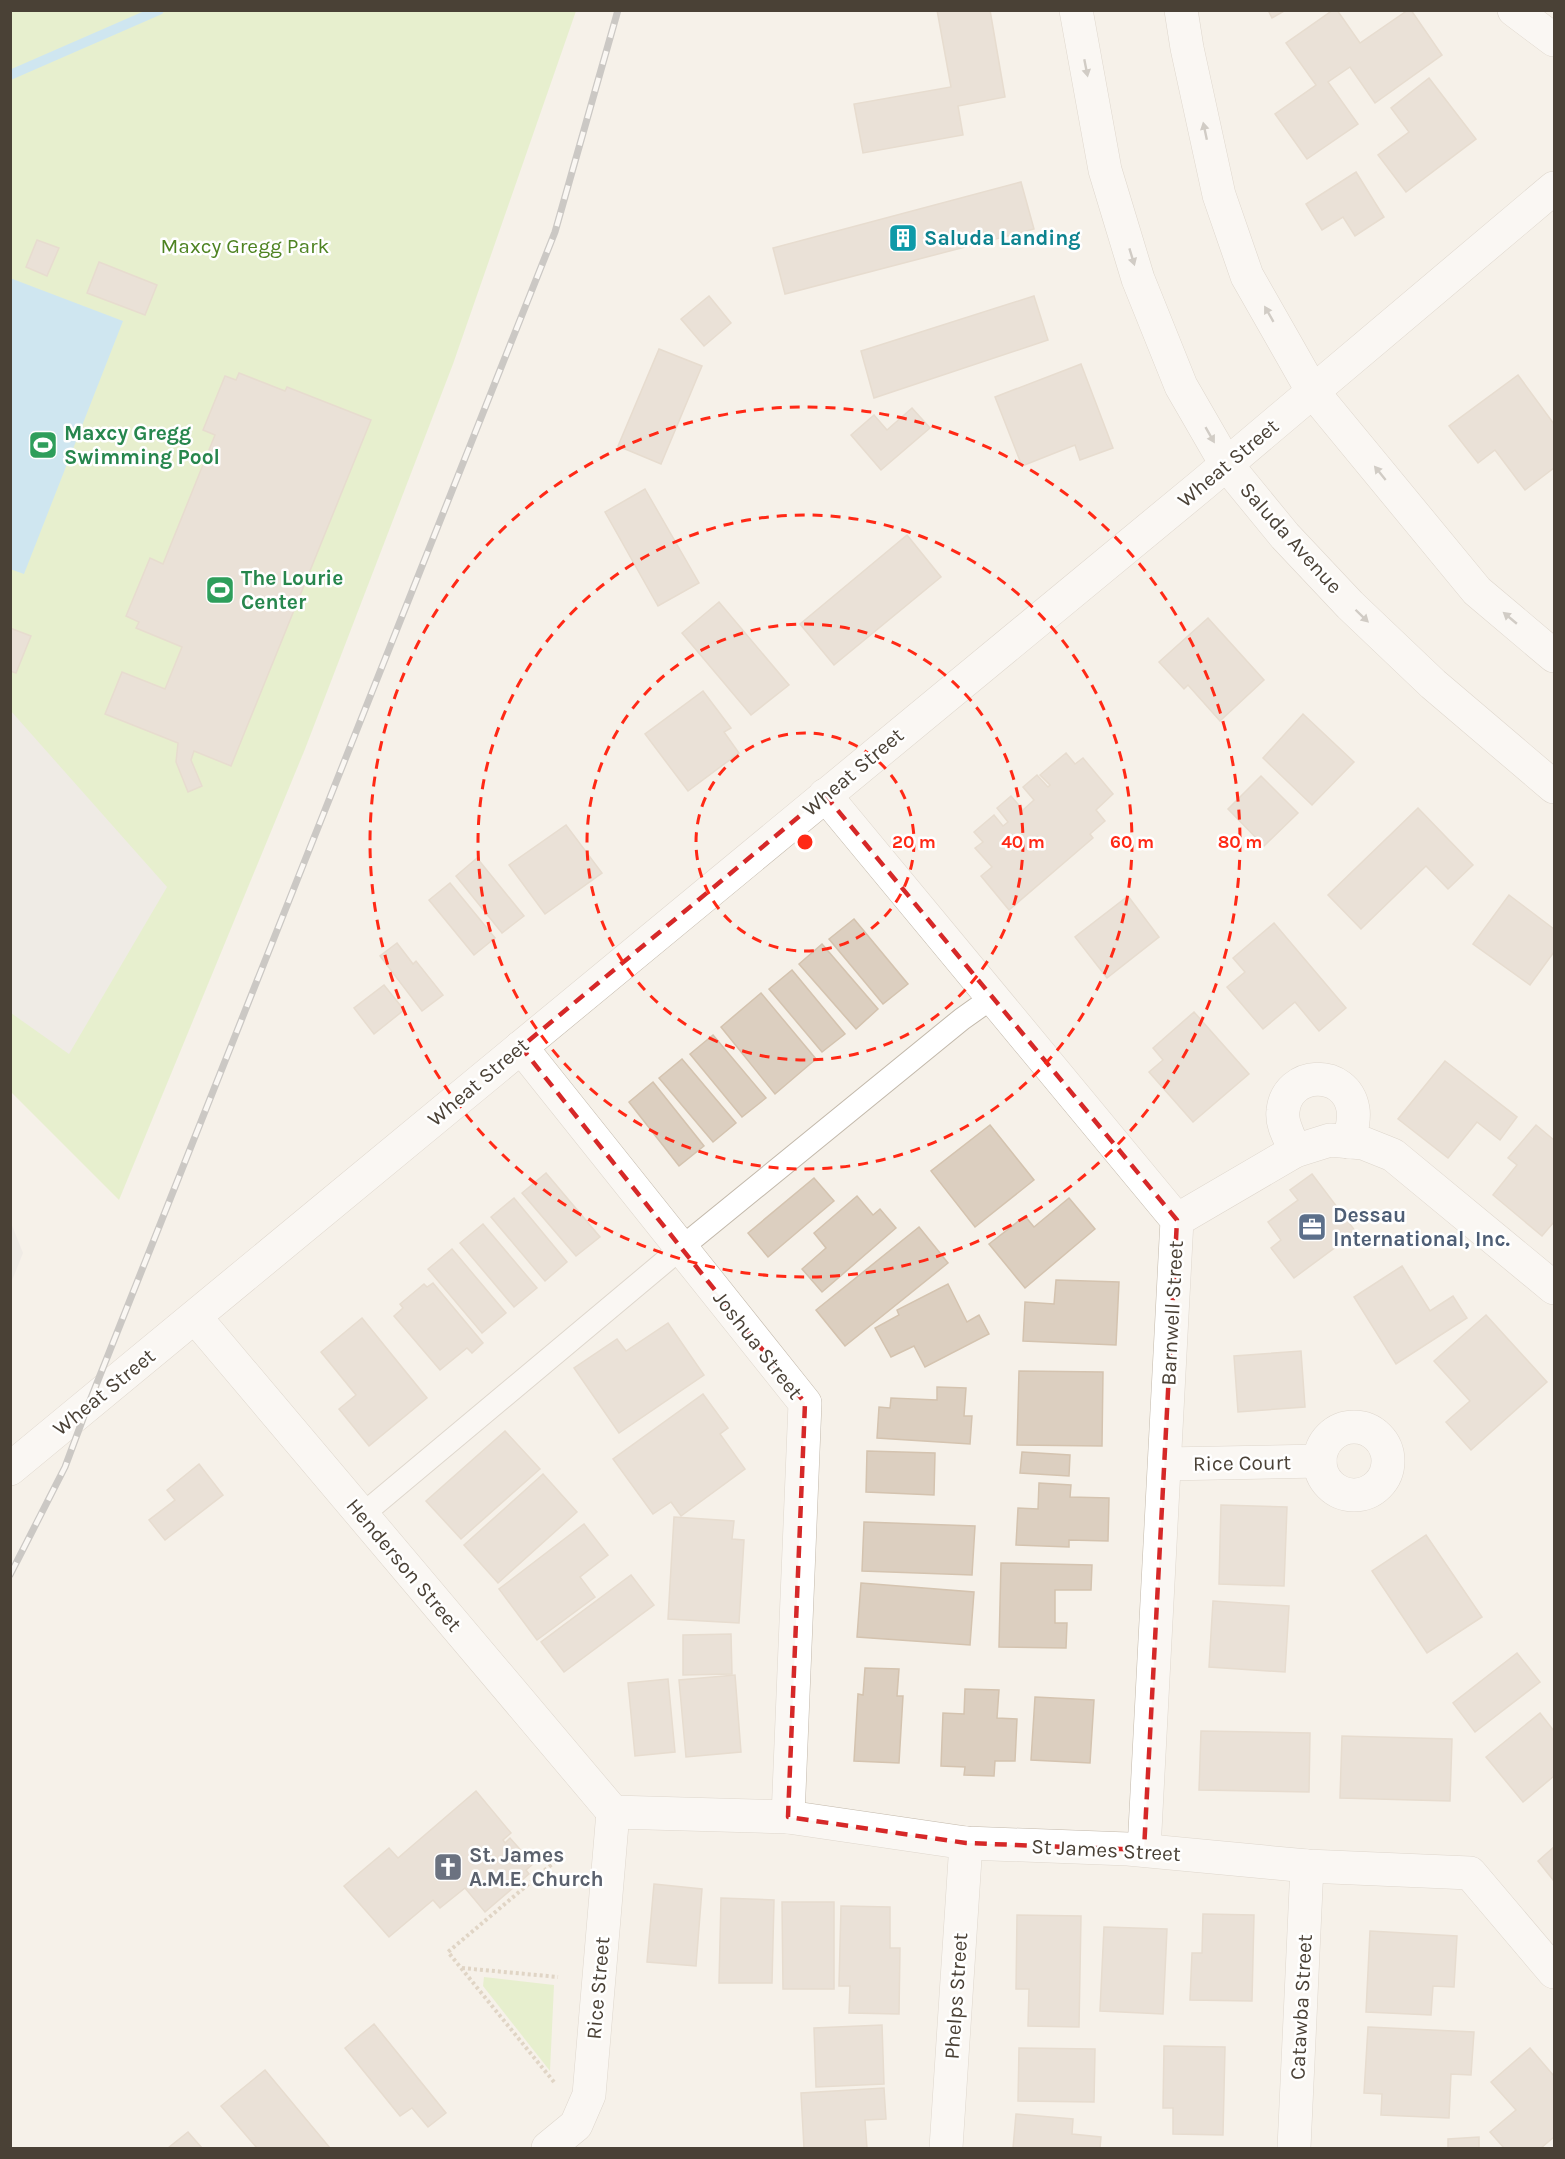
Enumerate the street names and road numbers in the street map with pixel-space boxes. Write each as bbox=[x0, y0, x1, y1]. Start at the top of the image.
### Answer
street label: Wheat Street bbox=[1173, 414, 1283, 512]
street label: Saluda Avenue bbox=[1235, 478, 1347, 598]
street label: Wheat Street bbox=[798, 723, 908, 821]
street label: Wheat Street bbox=[423, 1033, 533, 1131]
street label: Barnwell Street bbox=[1156, 1240, 1188, 1386]
street label: Joshua Street bbox=[708, 1286, 808, 1404]
street label: Wheat Street bbox=[48, 1343, 160, 1440]
street label: Rice Court bbox=[1193, 1450, 1291, 1476]
street label: Henderson Street bbox=[341, 1494, 467, 1636]
street label: St James Street bbox=[1031, 1834, 1181, 1866]
street label: Phelps Street bbox=[940, 1932, 972, 2060]
street label: Catawba Street bbox=[1285, 1934, 1317, 2080]
street label: Rice Street bbox=[582, 1935, 614, 2041]

